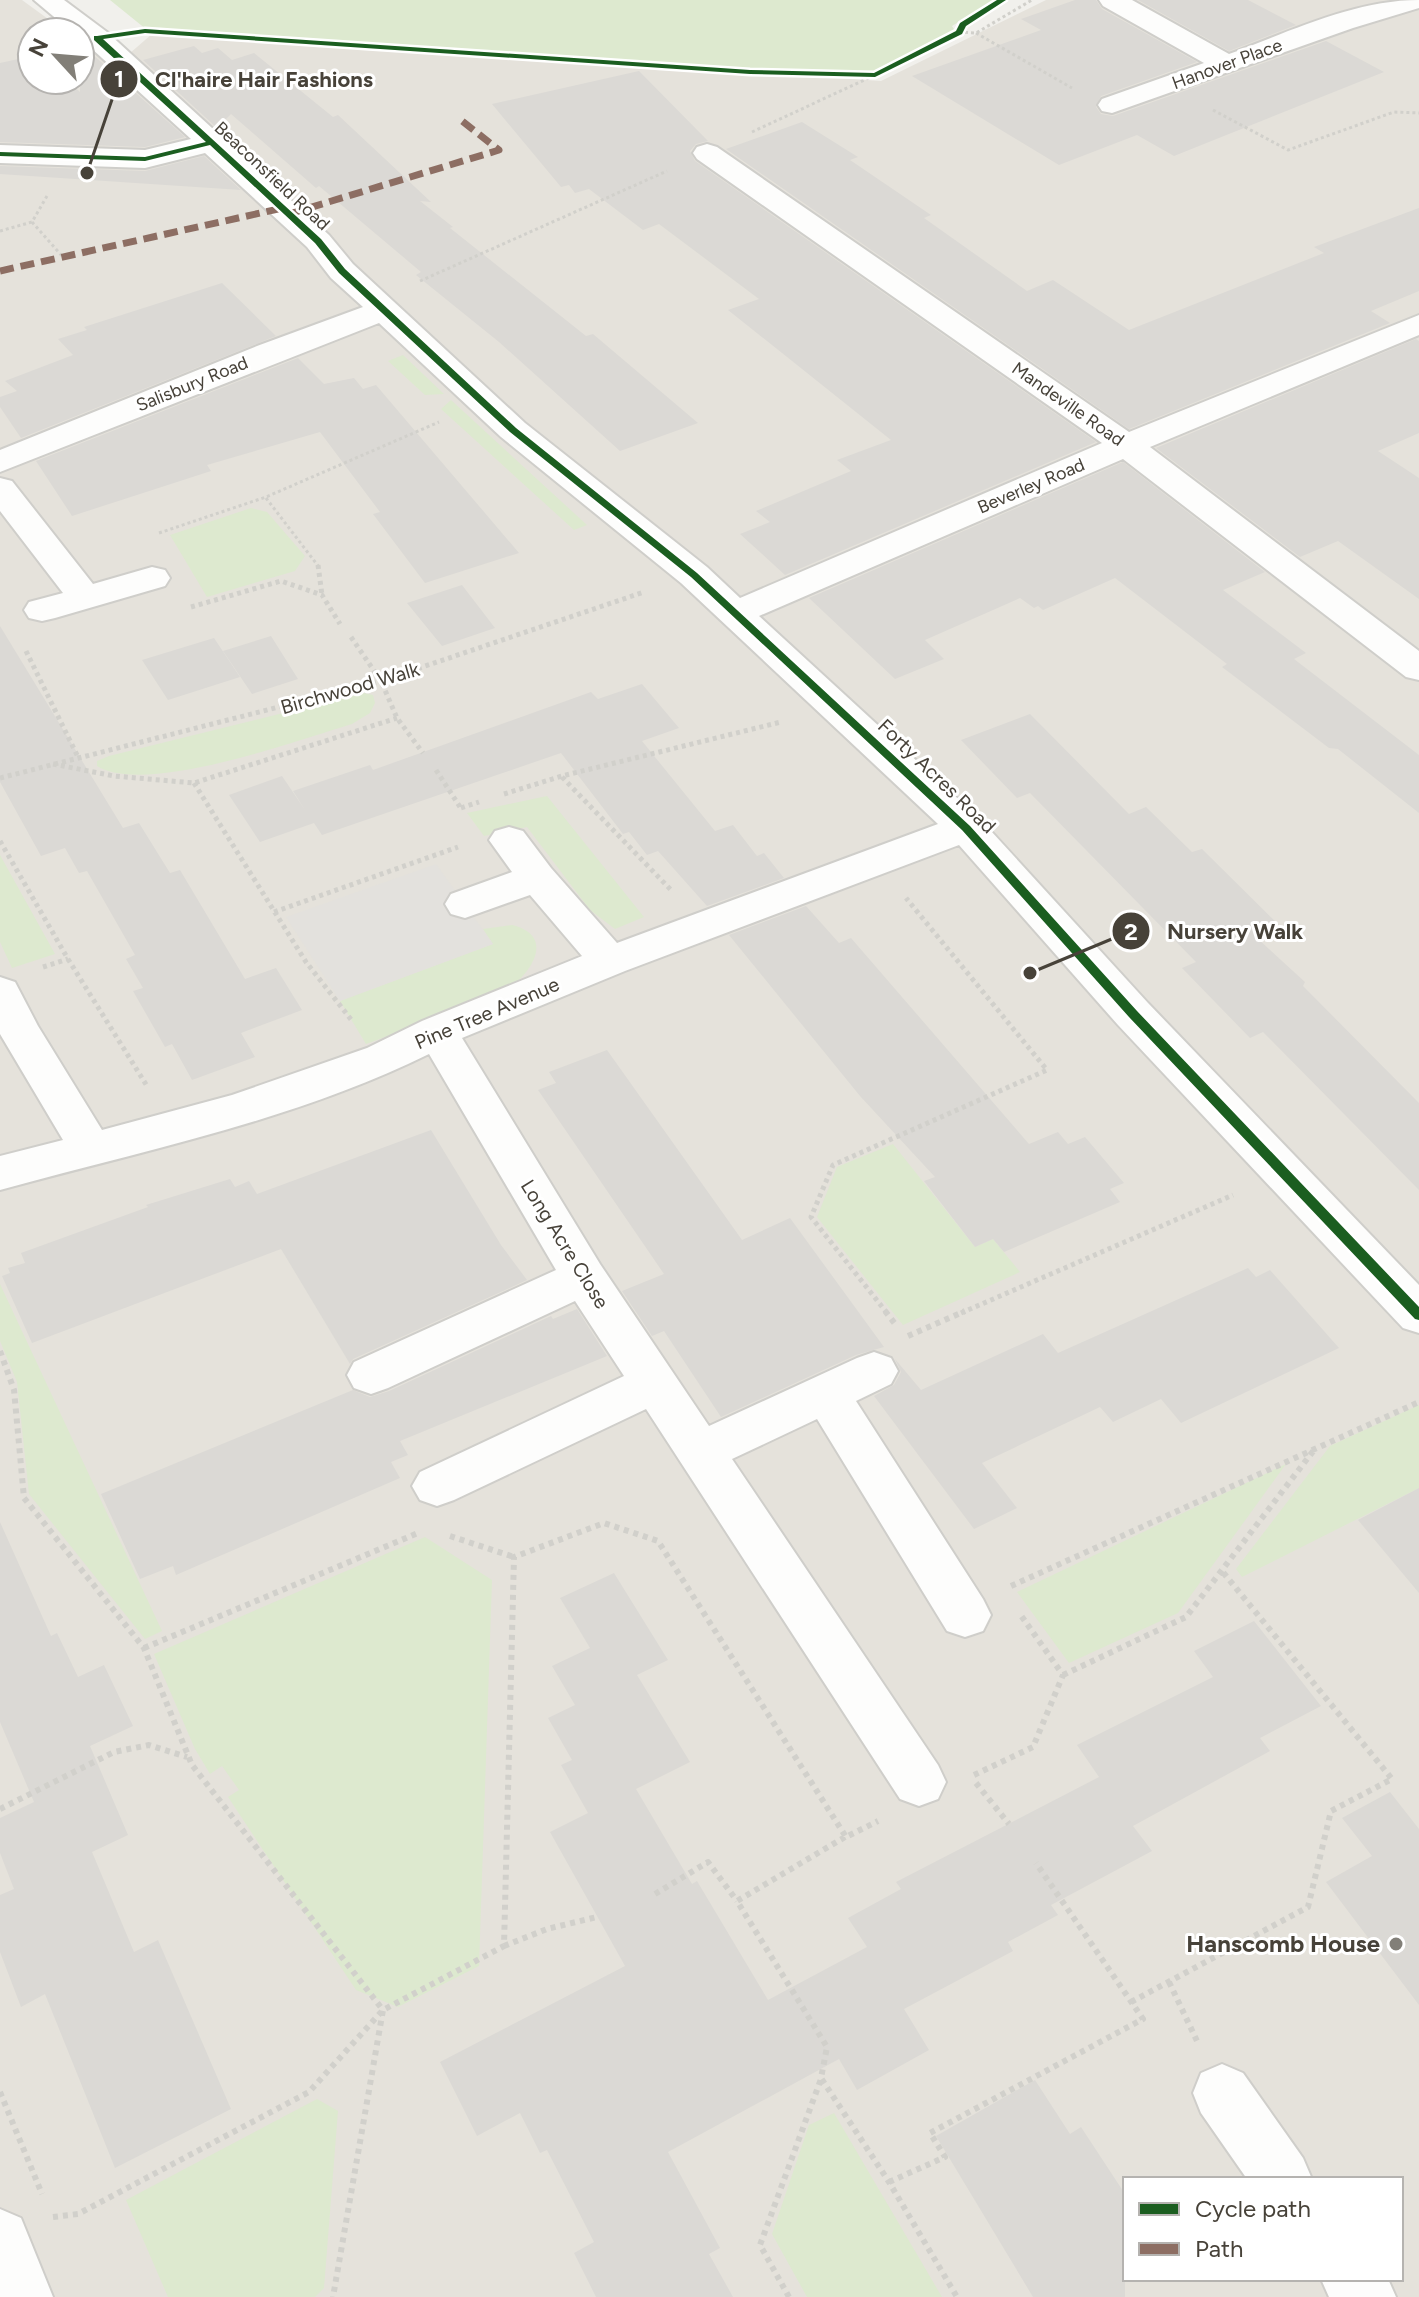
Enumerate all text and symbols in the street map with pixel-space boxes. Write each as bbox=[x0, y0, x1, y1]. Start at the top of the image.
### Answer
north arrow bbox=[16, 16, 96, 96]
text: N bbox=[23, 34, 54, 61]
street label: Hanover Place bbox=[1169, 34, 1285, 94]
callout: Cl'haire Hair Fashions bbox=[99, 56, 389, 102]
text: 1 bbox=[114, 64, 124, 93]
text: Cl'haire Hair Fashions bbox=[155, 66, 373, 93]
street label: Beaconsfield Road bbox=[210, 117, 334, 235]
street label: Salisbury Road bbox=[133, 352, 251, 416]
street label: Mandeville Road bbox=[1008, 357, 1128, 451]
street label: Beverley Road bbox=[974, 453, 1088, 519]
street label: Birchwood Walk bbox=[278, 657, 423, 719]
street label: Forty Acres Road bbox=[873, 714, 1001, 838]
callout: Nursery Walk bbox=[1111, 908, 1319, 954]
text: 2 bbox=[1124, 917, 1138, 946]
text: Nursery Walk bbox=[1167, 918, 1303, 945]
street label: Pine Tree Avenue bbox=[411, 972, 563, 1054]
street label: Long Acre Close bbox=[516, 1175, 614, 1313]
place label: Hanscomb House bbox=[1186, 1929, 1380, 1958]
marker: Hanscomb House bbox=[1387, 1935, 1405, 1953]
legend bbox=[1123, 2177, 1403, 2281]
text: Cycle path bbox=[1195, 2194, 1311, 2223]
text: Path bbox=[1195, 2234, 1243, 2263]

